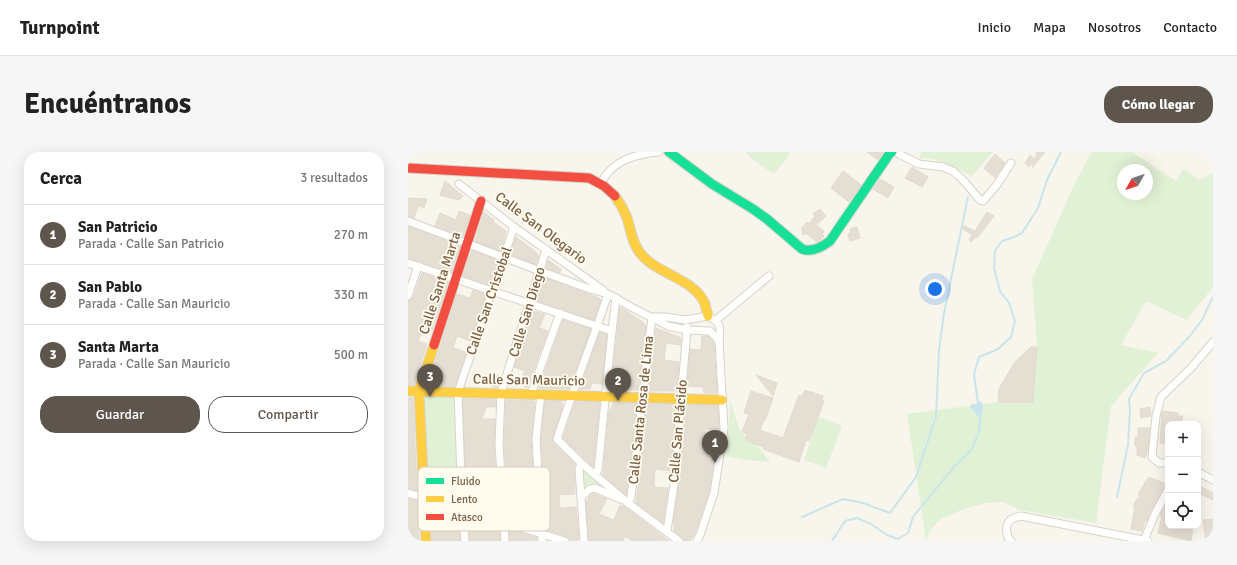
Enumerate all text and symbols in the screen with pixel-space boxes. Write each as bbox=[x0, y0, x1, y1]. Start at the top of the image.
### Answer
text: Turnpoint bbox=[20, 16, 100, 40]
text: Inicio bbox=[978, 19, 1011, 36]
text: Mapa bbox=[1033, 19, 1066, 36]
text: Nosotros bbox=[1088, 19, 1141, 36]
text: Contacto bbox=[1163, 19, 1217, 36]
button: Cómo llegar bbox=[1104, 86, 1213, 123]
text: Encuéntranos bbox=[24, 87, 191, 121]
north arrow bbox=[1117, 164, 1153, 200]
text: Cerca bbox=[40, 168, 82, 189]
text: 3 resultados bbox=[300, 170, 368, 186]
street label: Calle San Olegario bbox=[492, 188, 590, 268]
text: San Patricio bbox=[78, 218, 158, 236]
text: 1 bbox=[49, 227, 57, 243]
text: 270 m bbox=[334, 227, 368, 243]
street label: Calle Santa Marta bbox=[415, 230, 465, 336]
text: Parada · Calle San Patricio bbox=[78, 236, 224, 252]
street label: Calle San Cristobal bbox=[462, 245, 516, 357]
street label: Calle San Diego bbox=[505, 265, 549, 359]
text: San Pablo bbox=[78, 278, 142, 296]
your location bbox=[925, 279, 945, 299]
text: 2 bbox=[49, 287, 57, 303]
text: 330 m bbox=[334, 287, 368, 303]
text: Parada · Calle San Mauricio bbox=[78, 296, 230, 312]
street label: Calle Santa Rosa de Lima bbox=[625, 335, 657, 485]
text: Santa Marta bbox=[78, 338, 159, 356]
text: 3 bbox=[49, 347, 57, 363]
text: 500 m bbox=[334, 347, 368, 363]
text: Parada · Calle San Mauricio bbox=[78, 356, 230, 372]
pin: 3 bbox=[417, 364, 443, 397]
pin: 2 bbox=[605, 368, 631, 401]
street label: Calle San Mauricio bbox=[473, 371, 585, 389]
street label: Calle San Plácido bbox=[665, 379, 691, 483]
button: Guardar bbox=[40, 396, 200, 433]
button: Compartir bbox=[208, 396, 368, 433]
map controls bbox=[1165, 421, 1201, 529]
button: + bbox=[1165, 421, 1201, 457]
pin: 1 bbox=[702, 430, 728, 463]
button: − bbox=[1165, 457, 1201, 493]
legend bbox=[418, 467, 550, 531]
text: Fluido bbox=[451, 475, 481, 488]
text: Lento bbox=[451, 493, 478, 506]
button: locate bbox=[1165, 493, 1201, 529]
text: Atasco bbox=[451, 511, 483, 524]

